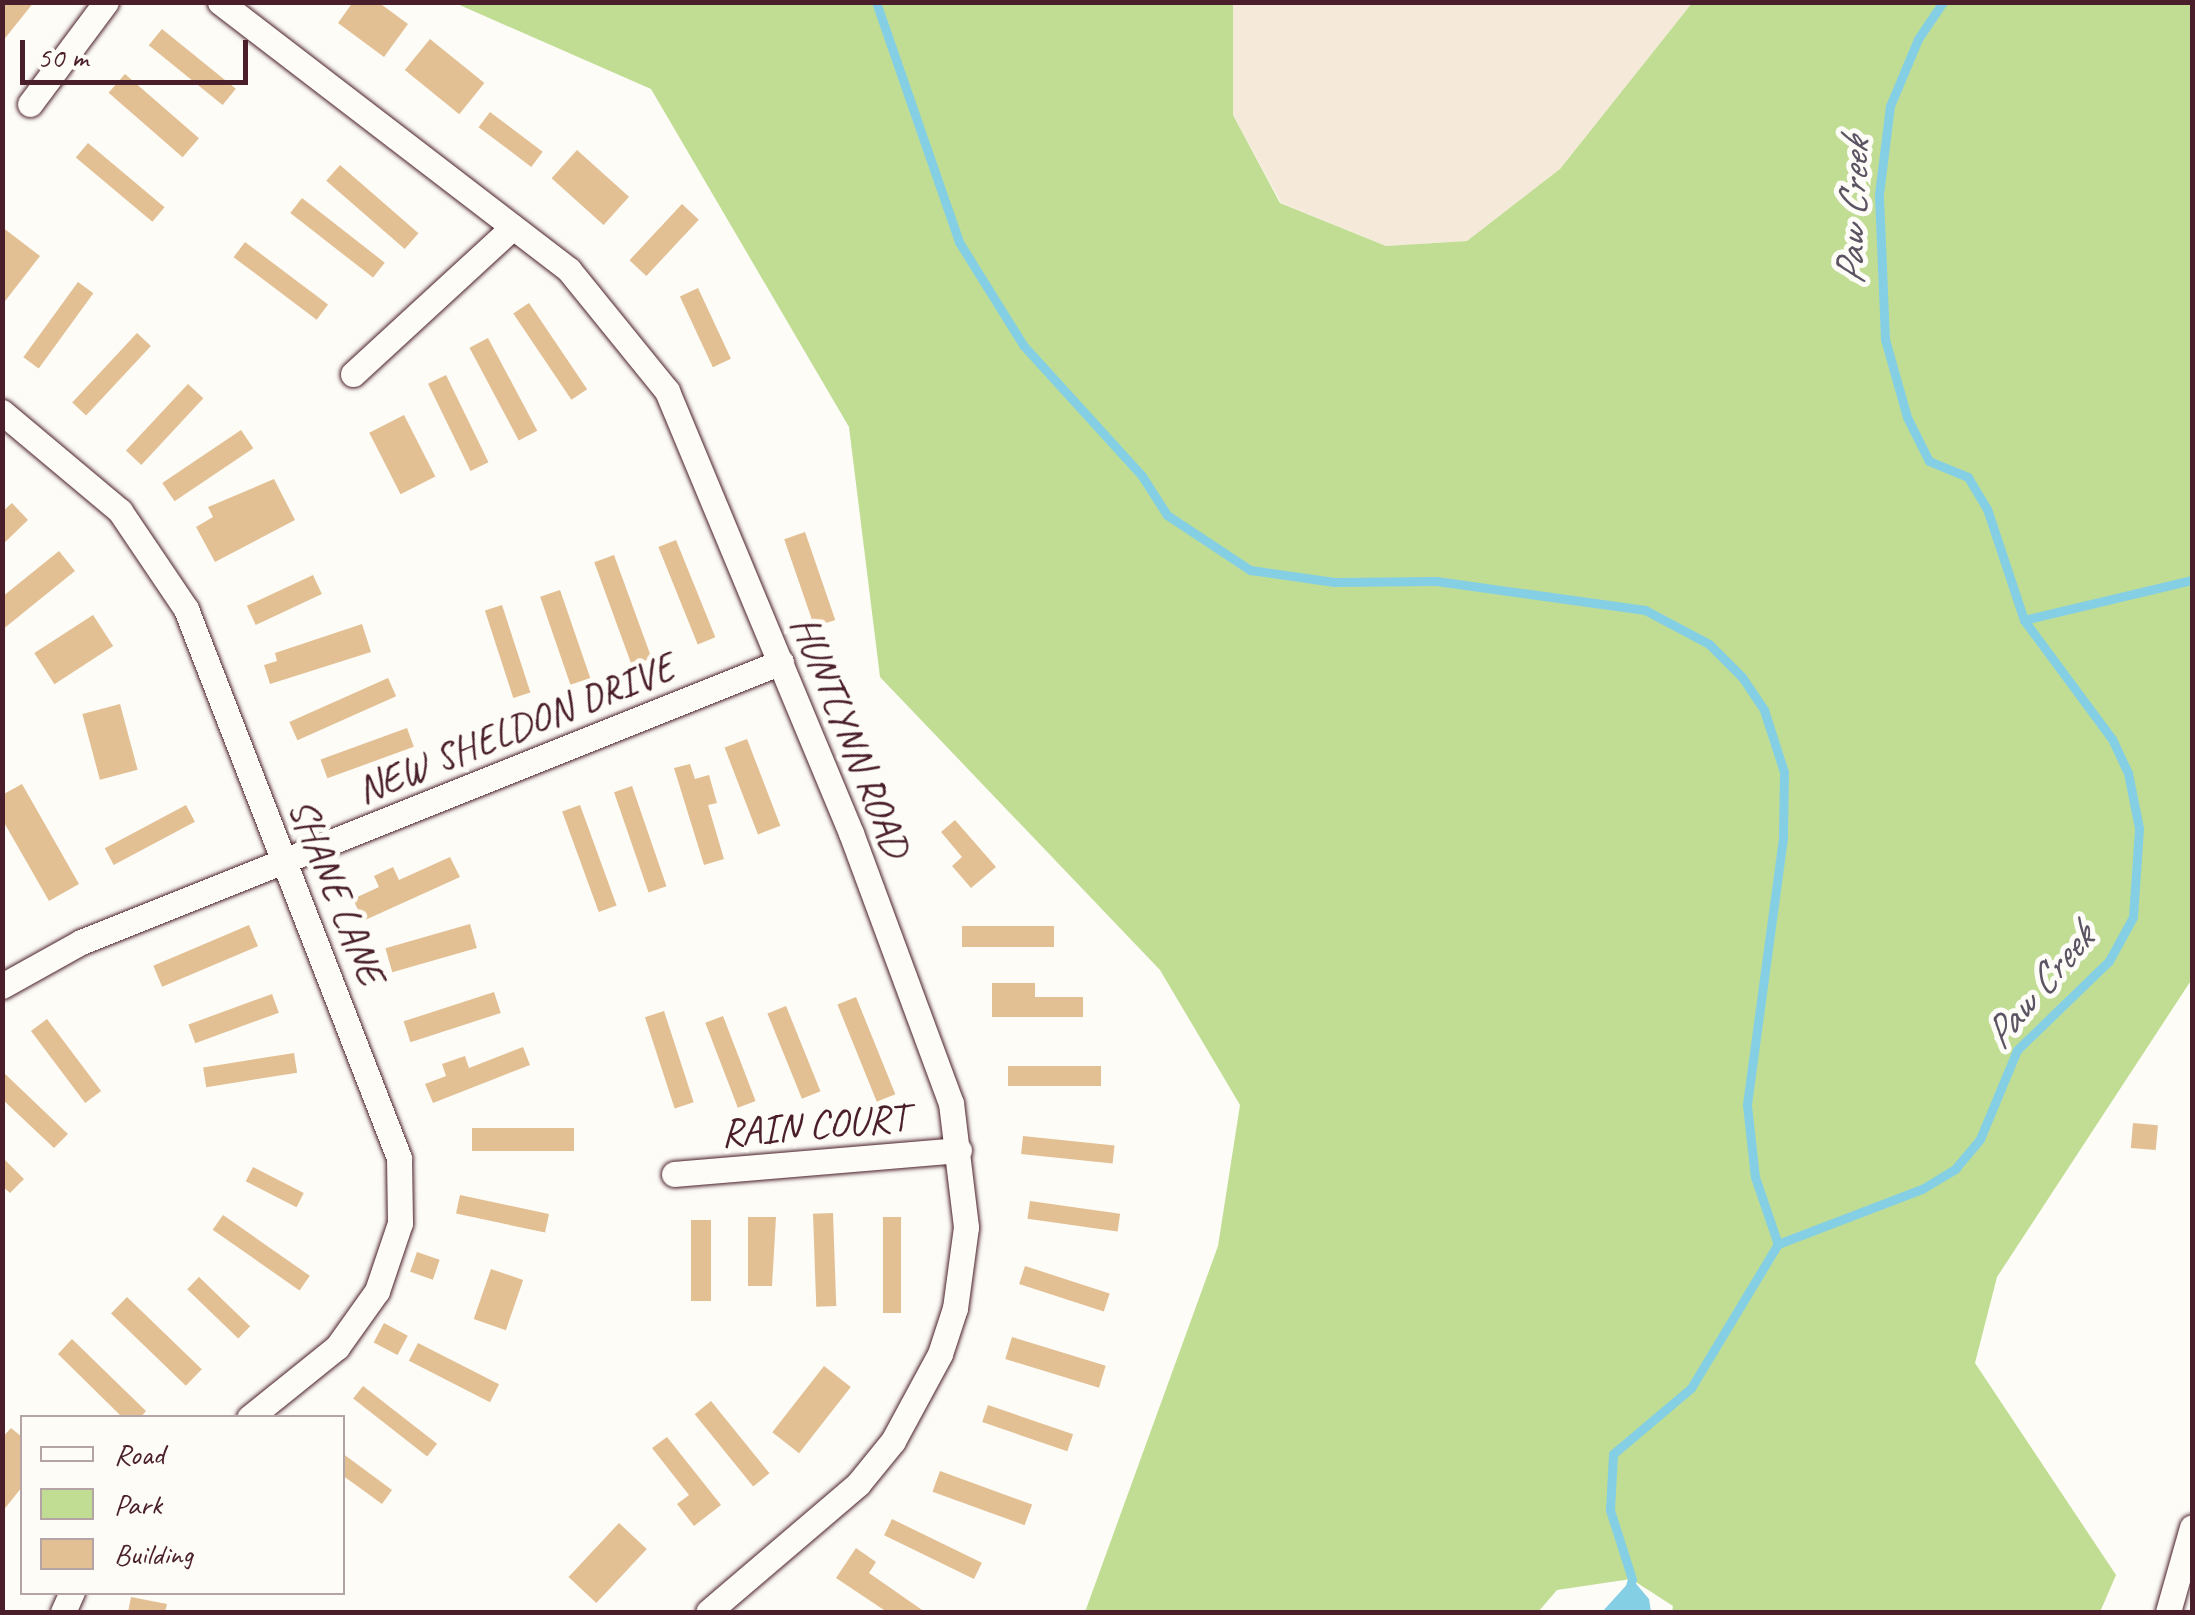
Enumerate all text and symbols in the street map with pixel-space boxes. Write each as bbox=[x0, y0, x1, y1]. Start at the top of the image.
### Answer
scale bar bbox=[25, 20, 252, 82]
text: 50 m bbox=[37, 38, 88, 76]
water label: Paw Creek bbox=[1825, 139, 1881, 285]
street label: HUNTLYNN ROAD bbox=[781, 608, 921, 864]
street label: NEW SHELDON DRIVE bbox=[349, 643, 681, 813]
street label: SHANE LANE bbox=[278, 791, 396, 991]
water label: Paw Creek bbox=[1973, 915, 2105, 1059]
street label: RAIN COURT bbox=[720, 1093, 908, 1157]
legend bbox=[20, 1415, 345, 1595]
text: Road bbox=[114, 1435, 164, 1473]
text: Park bbox=[114, 1485, 162, 1523]
text: Building bbox=[114, 1535, 193, 1573]

